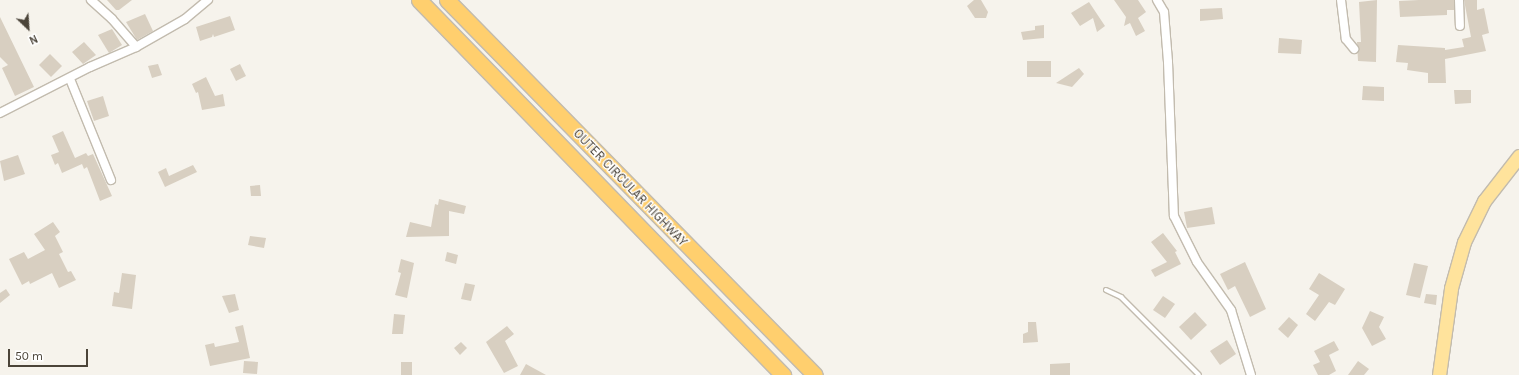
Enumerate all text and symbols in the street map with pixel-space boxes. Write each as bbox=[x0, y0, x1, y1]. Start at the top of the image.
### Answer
north arrow bbox=[8, 8, 48, 48]
text: N bbox=[27, 32, 40, 47]
street label: OUTER CIRCULAR HIGHWAY bbox=[570, 126, 690, 250]
scale bar bbox=[10, 341, 90, 367]
text: 50 m bbox=[15, 349, 43, 363]

